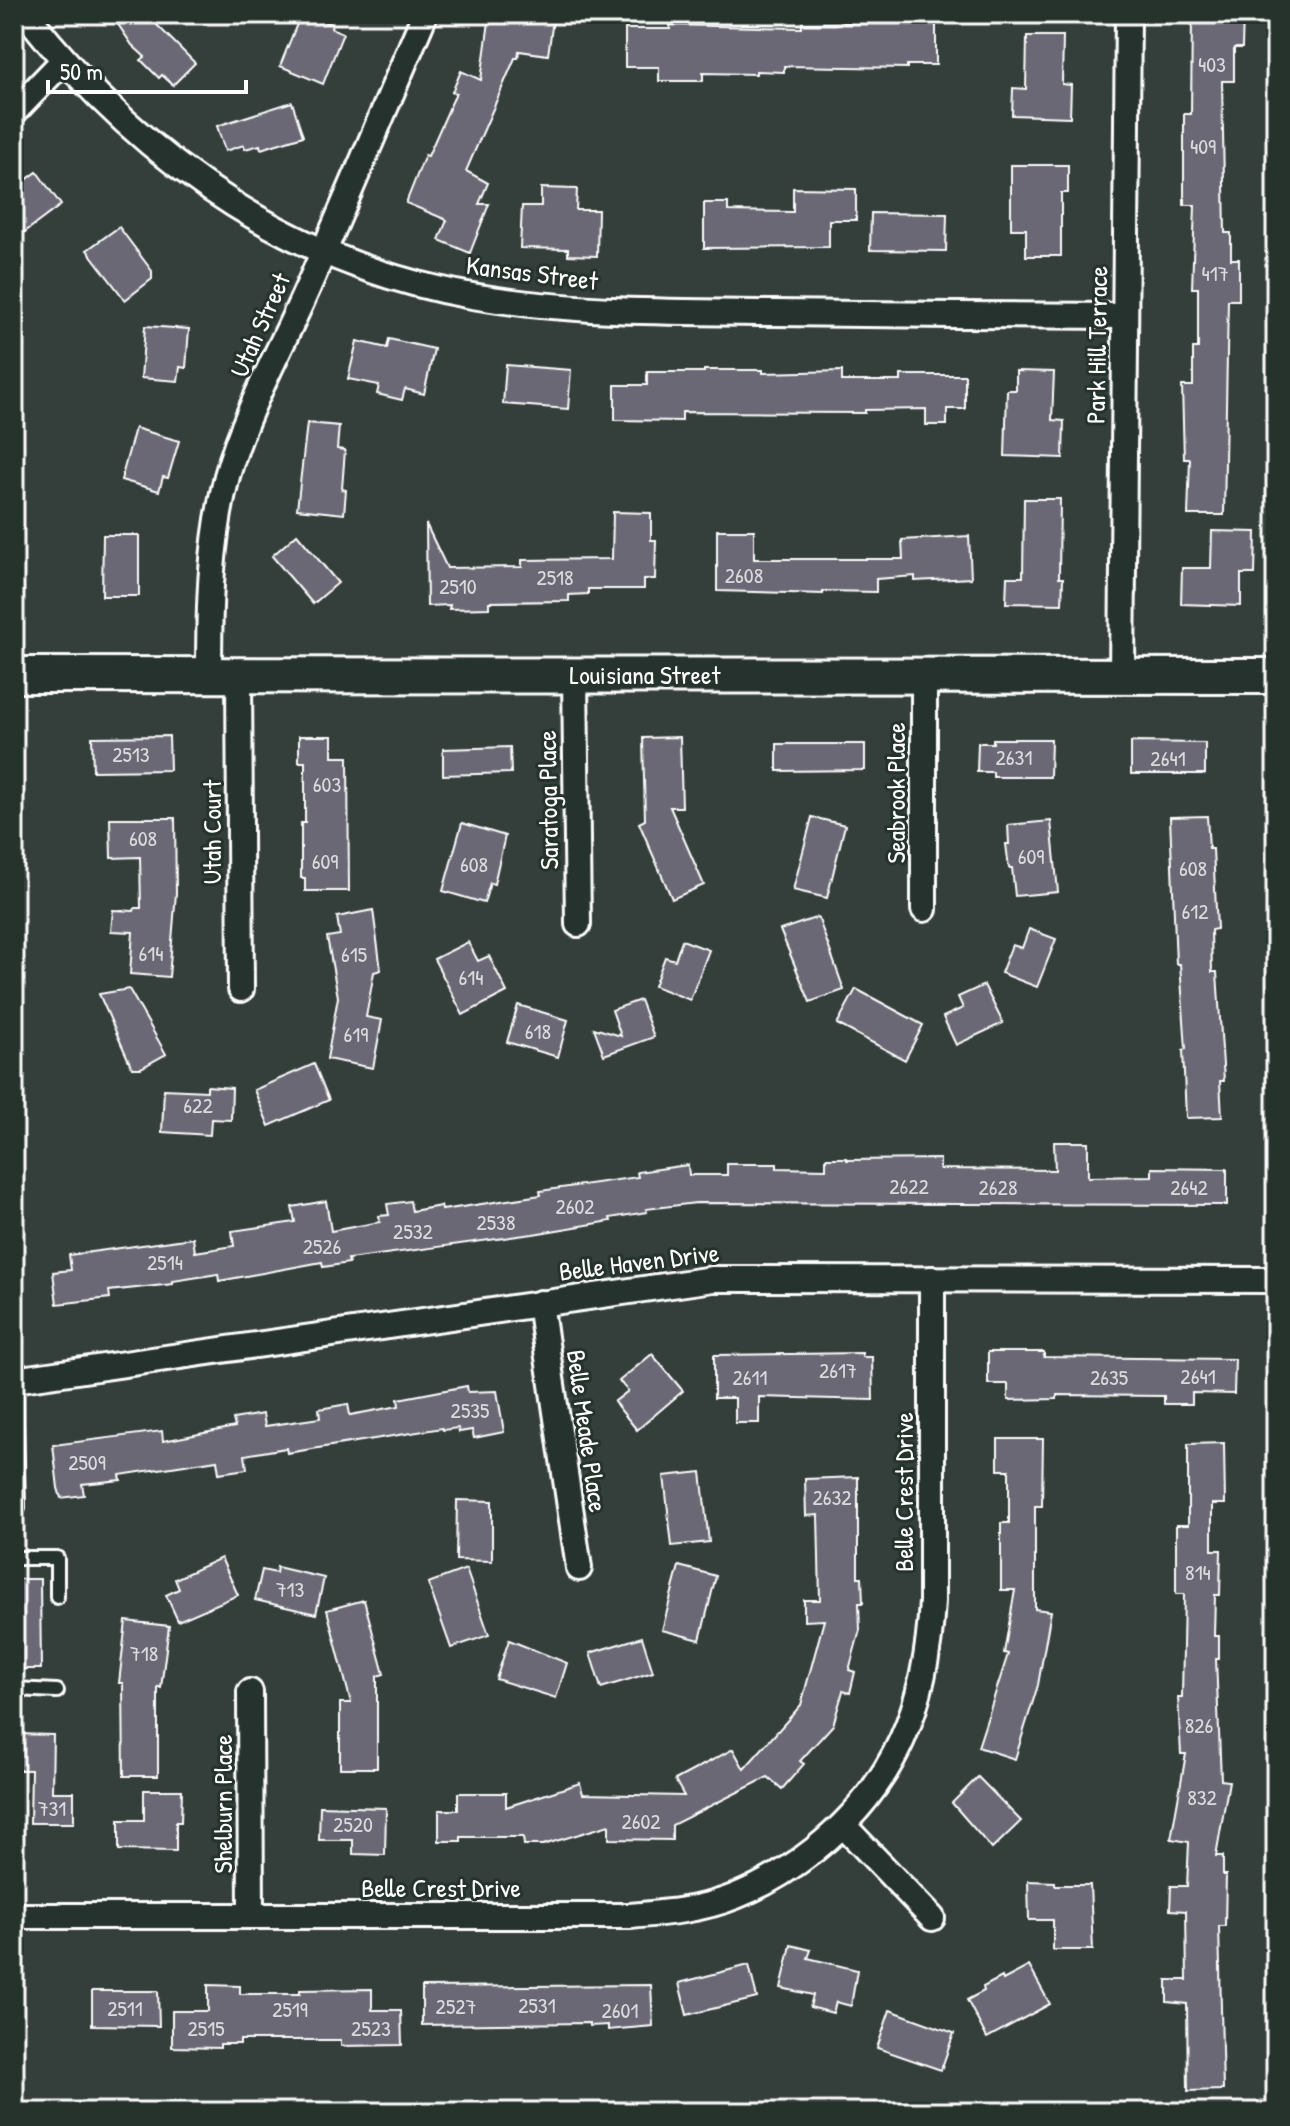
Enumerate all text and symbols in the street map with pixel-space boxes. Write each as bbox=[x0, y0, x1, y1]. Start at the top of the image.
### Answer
scale bar bbox=[48, 44, 246, 94]
house number: 403 bbox=[1198, 49, 1226, 79]
text: 50 m bbox=[60, 55, 103, 87]
house number: 409 bbox=[1190, 131, 1216, 161]
street label: Kansas Street bbox=[464, 247, 601, 298]
house number: 417 bbox=[1201, 258, 1229, 288]
street label: Utah Street bbox=[221, 266, 299, 383]
street label: Park Hill Terrace bbox=[1078, 266, 1115, 424]
house number: 2608 bbox=[725, 560, 763, 590]
house number: 2518 bbox=[536, 562, 574, 592]
house number: 2510 bbox=[439, 571, 477, 601]
street label: Louisiana Street bbox=[570, 657, 721, 692]
street label: Seabrook Place bbox=[878, 723, 913, 863]
street label: Saratoga Place bbox=[529, 730, 566, 870]
house number: 2513 bbox=[112, 739, 150, 769]
house number: 2631 bbox=[996, 742, 1032, 772]
house number: 2641 bbox=[1150, 743, 1186, 773]
house number: 603 bbox=[313, 769, 341, 799]
street label: Utah Court bbox=[194, 779, 229, 884]
house number: 608 bbox=[129, 823, 157, 853]
house number: 609 bbox=[1018, 841, 1044, 871]
house number: 609 bbox=[312, 846, 338, 876]
house number: 608 bbox=[460, 849, 488, 879]
house number: 608 bbox=[1179, 853, 1207, 883]
house number: 612 bbox=[1181, 896, 1209, 926]
house number: 614 bbox=[138, 938, 164, 968]
house number: 615 bbox=[341, 939, 367, 969]
house number: 614 bbox=[458, 962, 484, 992]
house number: 618 bbox=[525, 1016, 551, 1046]
house number: 619 bbox=[344, 1019, 368, 1049]
house number: 622 bbox=[183, 1090, 213, 1120]
house number: 2622 bbox=[889, 1171, 930, 1201]
house number: 2628 bbox=[979, 1172, 1017, 1202]
house number: 2642 bbox=[1170, 1172, 1209, 1202]
house number: 2602 bbox=[555, 1191, 595, 1221]
house number: 2538 bbox=[477, 1207, 515, 1237]
house number: 2532 bbox=[393, 1216, 434, 1246]
house number: 2526 bbox=[303, 1231, 342, 1261]
street label: Belle Haven Drive bbox=[557, 1234, 721, 1289]
house number: 2514 bbox=[147, 1247, 183, 1277]
street label: Belle Meade Place bbox=[559, 1347, 616, 1514]
house number: 2617 bbox=[819, 1355, 857, 1385]
house number: 2641 bbox=[1180, 1361, 1216, 1391]
house number: 2611 bbox=[732, 1362, 768, 1392]
house number: 2635 bbox=[1090, 1362, 1128, 1392]
house number: 2535 bbox=[451, 1395, 489, 1425]
street label: Belle Crest Drive bbox=[886, 1412, 921, 1572]
house number: 2509 bbox=[68, 1447, 106, 1477]
house number: 2632 bbox=[812, 1482, 852, 1512]
house number: 814 bbox=[1185, 1557, 1211, 1587]
house number: 713 bbox=[276, 1574, 305, 1604]
house number: 718 bbox=[130, 1638, 158, 1668]
house number: 826 bbox=[1185, 1710, 1214, 1740]
street label: Shelburn Place bbox=[205, 1734, 240, 1874]
house number: 832 bbox=[1187, 1782, 1218, 1812]
house number: 731 bbox=[38, 1793, 66, 1823]
house number: 2602 bbox=[621, 1806, 661, 1836]
house number: 2520 bbox=[333, 1809, 373, 1839]
street label: Belle Crest Drive bbox=[361, 1870, 521, 1905]
house number: 2531 bbox=[518, 1990, 556, 2020]
house number: 2527 bbox=[436, 1991, 476, 2021]
house number: 2511 bbox=[107, 1993, 143, 2023]
house number: 2519 bbox=[272, 1994, 308, 2024]
house number: 2601 bbox=[602, 1995, 638, 2025]
house number: 2515 bbox=[188, 2013, 224, 2043]
house number: 2523 bbox=[351, 2013, 391, 2043]

